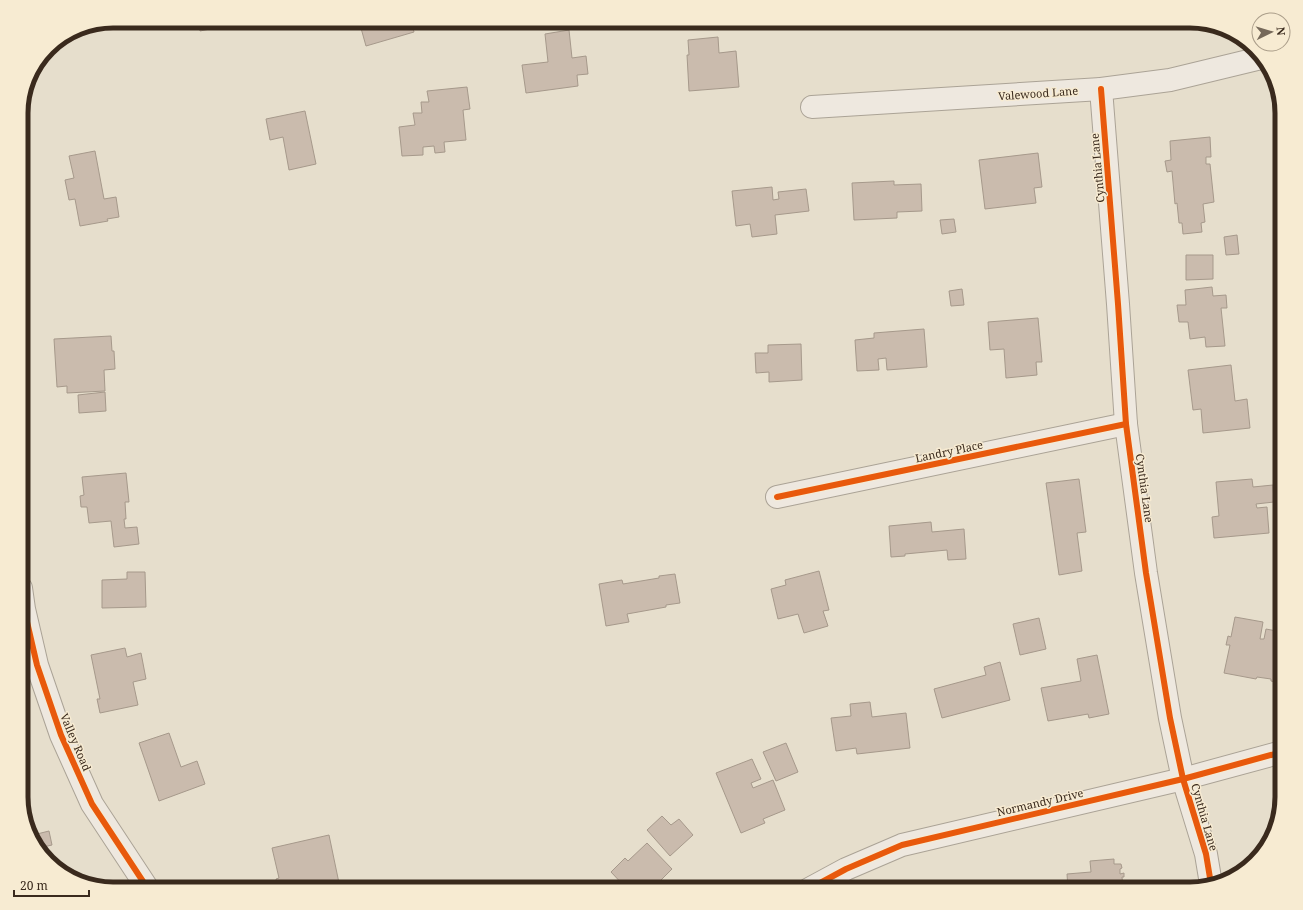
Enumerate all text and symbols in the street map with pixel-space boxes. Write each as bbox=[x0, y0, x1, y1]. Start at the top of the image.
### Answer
north arrow bbox=[1251, 12, 1291, 52]
text: N bbox=[1274, 26, 1289, 36]
street label: Valewood Lane bbox=[998, 83, 1079, 103]
street label: Cynthia Lane bbox=[1086, 133, 1108, 203]
street label: Landry Place bbox=[914, 436, 984, 465]
street label: Cynthia Lane bbox=[1133, 453, 1157, 524]
street label: Valley Road bbox=[57, 711, 95, 773]
street label: Cynthia Lane bbox=[1188, 782, 1222, 853]
street label: Normandy Drive bbox=[995, 785, 1085, 819]
scale bar bbox=[14, 872, 89, 898]
text: 20 m bbox=[20, 877, 48, 894]

